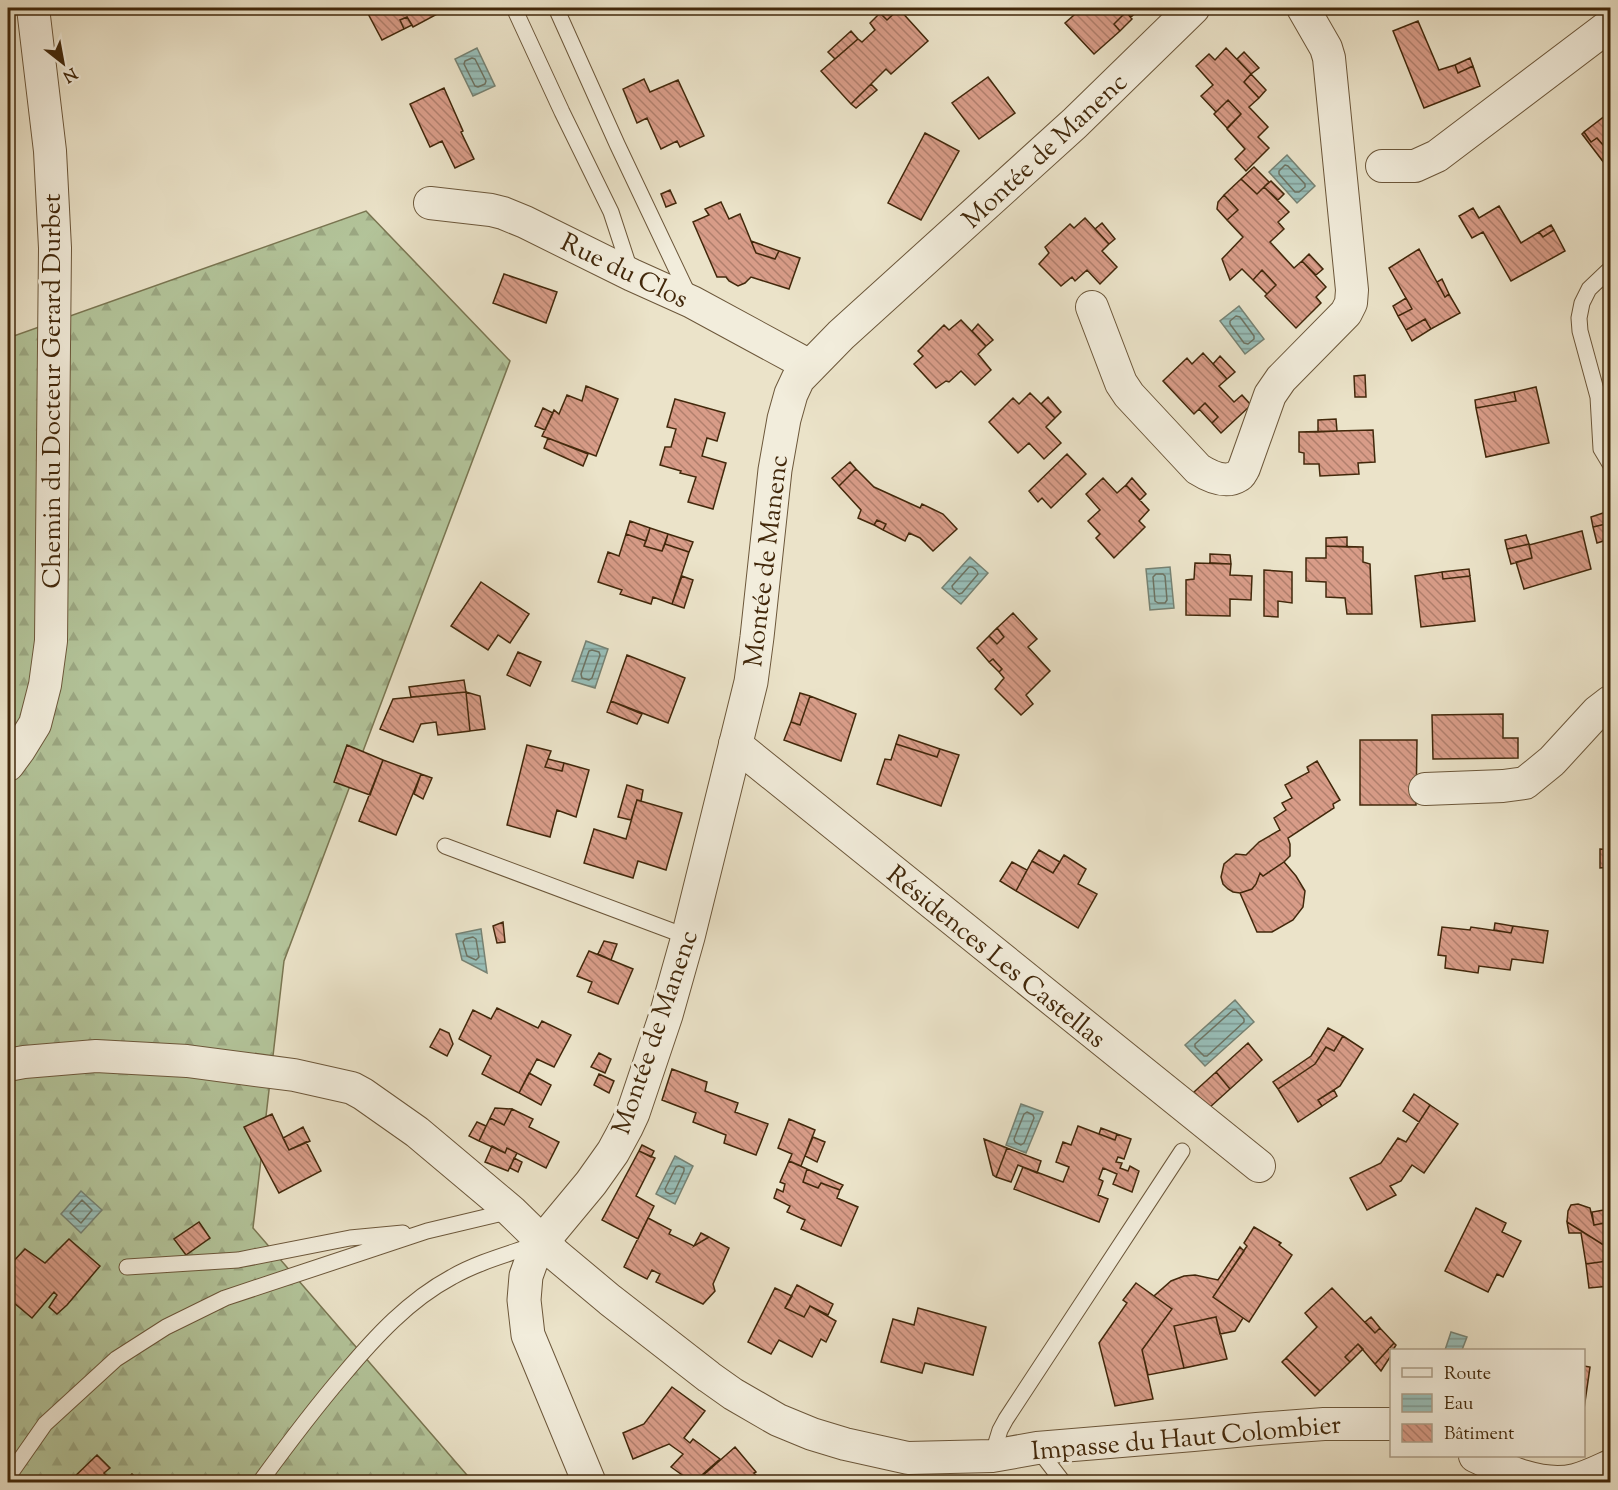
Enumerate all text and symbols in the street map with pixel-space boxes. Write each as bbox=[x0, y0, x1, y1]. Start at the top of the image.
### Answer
north arrow bbox=[33, 33, 93, 93]
text: N bbox=[58, 61, 81, 87]
street label: Montée de Manenc bbox=[955, 65, 1137, 238]
street label: Chemin du Docteur Gerard Durbet bbox=[35, 193, 72, 589]
street label: Rue du Clos bbox=[554, 225, 694, 319]
street label: Montée de Manenc bbox=[736, 453, 799, 670]
street label: Résidences Les Castellas bbox=[878, 858, 1113, 1058]
street label: Montée de Manenc bbox=[604, 926, 709, 1140]
legend bbox=[1390, 1349, 1585, 1457]
text: Route bbox=[1444, 1362, 1491, 1388]
text: Eau bbox=[1444, 1392, 1473, 1418]
street label: Impasse du Haut Colombier bbox=[1030, 1407, 1343, 1471]
text: Bâtiment bbox=[1444, 1422, 1514, 1448]

